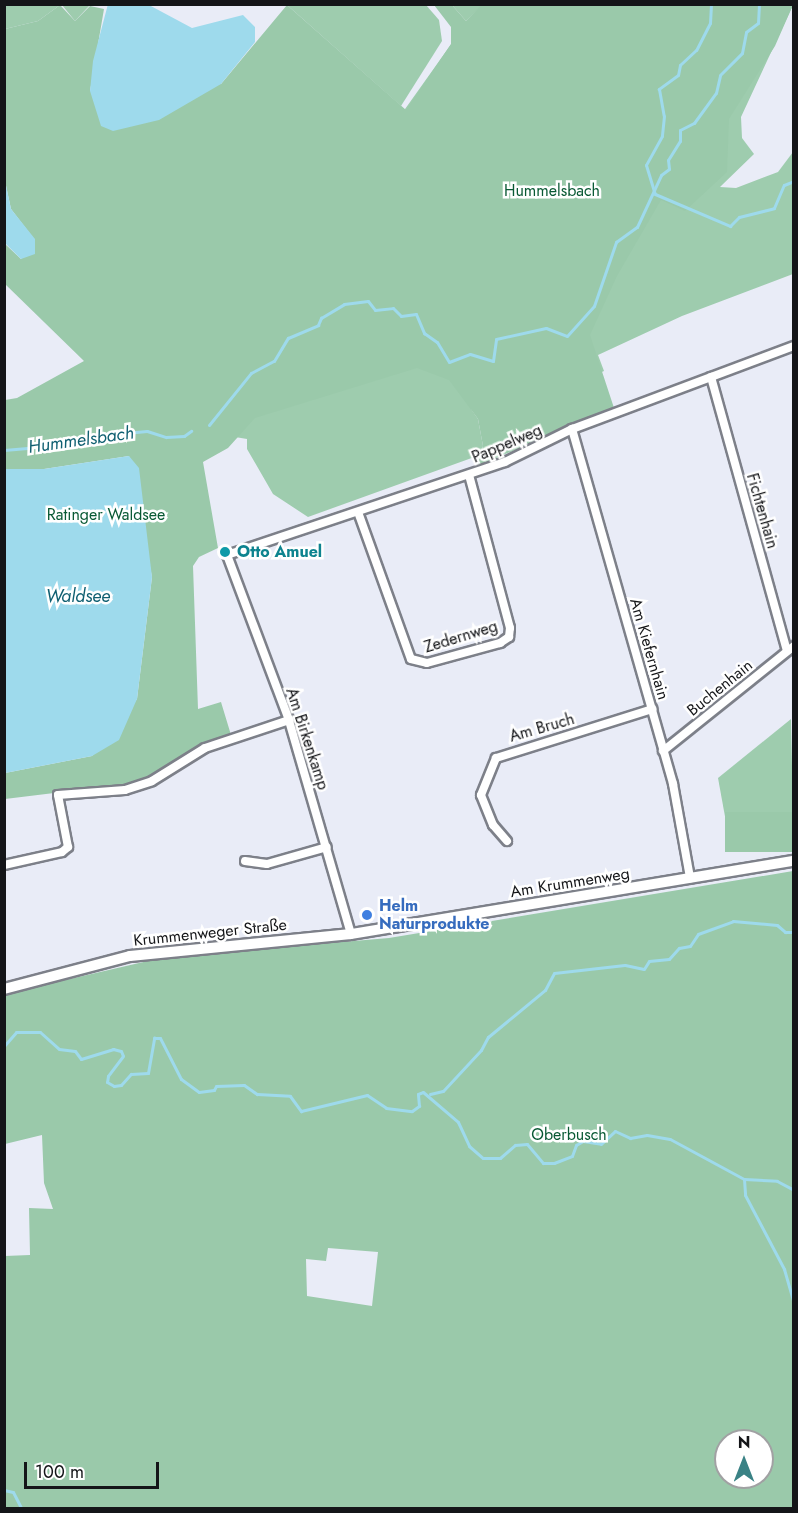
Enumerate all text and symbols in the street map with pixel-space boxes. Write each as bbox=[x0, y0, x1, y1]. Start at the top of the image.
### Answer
park label: Hummelsbach bbox=[504, 181, 600, 201]
street label: Pappelweg bbox=[469, 421, 545, 467]
water label: Hummelsbach bbox=[27, 422, 135, 458]
street label: Fichtenhain bbox=[742, 471, 782, 551]
park label: Ratinger Waldsee bbox=[47, 505, 165, 525]
place label: Otto Amuel bbox=[237, 542, 322, 562]
marker: Otto Amuel bbox=[218, 545, 232, 559]
water label: Waldsee bbox=[46, 585, 110, 607]
street label: Am Kiefernhain bbox=[625, 596, 673, 702]
street label: Zedernweg bbox=[422, 617, 500, 657]
street label: Buchenhain bbox=[683, 656, 757, 720]
street label: Am Birkenkamp bbox=[281, 686, 333, 792]
street label: Am Bruch bbox=[507, 710, 577, 746]
street label: Am Krummenweg bbox=[509, 864, 631, 902]
place label: Helm Naturprodukte bbox=[379, 896, 489, 934]
marker: Helm Naturprodukte bbox=[360, 908, 374, 922]
street label: Krummenweger Straße bbox=[132, 915, 288, 951]
park label: Oberbusch bbox=[531, 1125, 607, 1145]
north arrow bbox=[714, 1429, 774, 1489]
text: N bbox=[738, 1431, 750, 1454]
scale bar bbox=[27, 1450, 162, 1488]
text: 100 m bbox=[35, 1459, 84, 1485]

